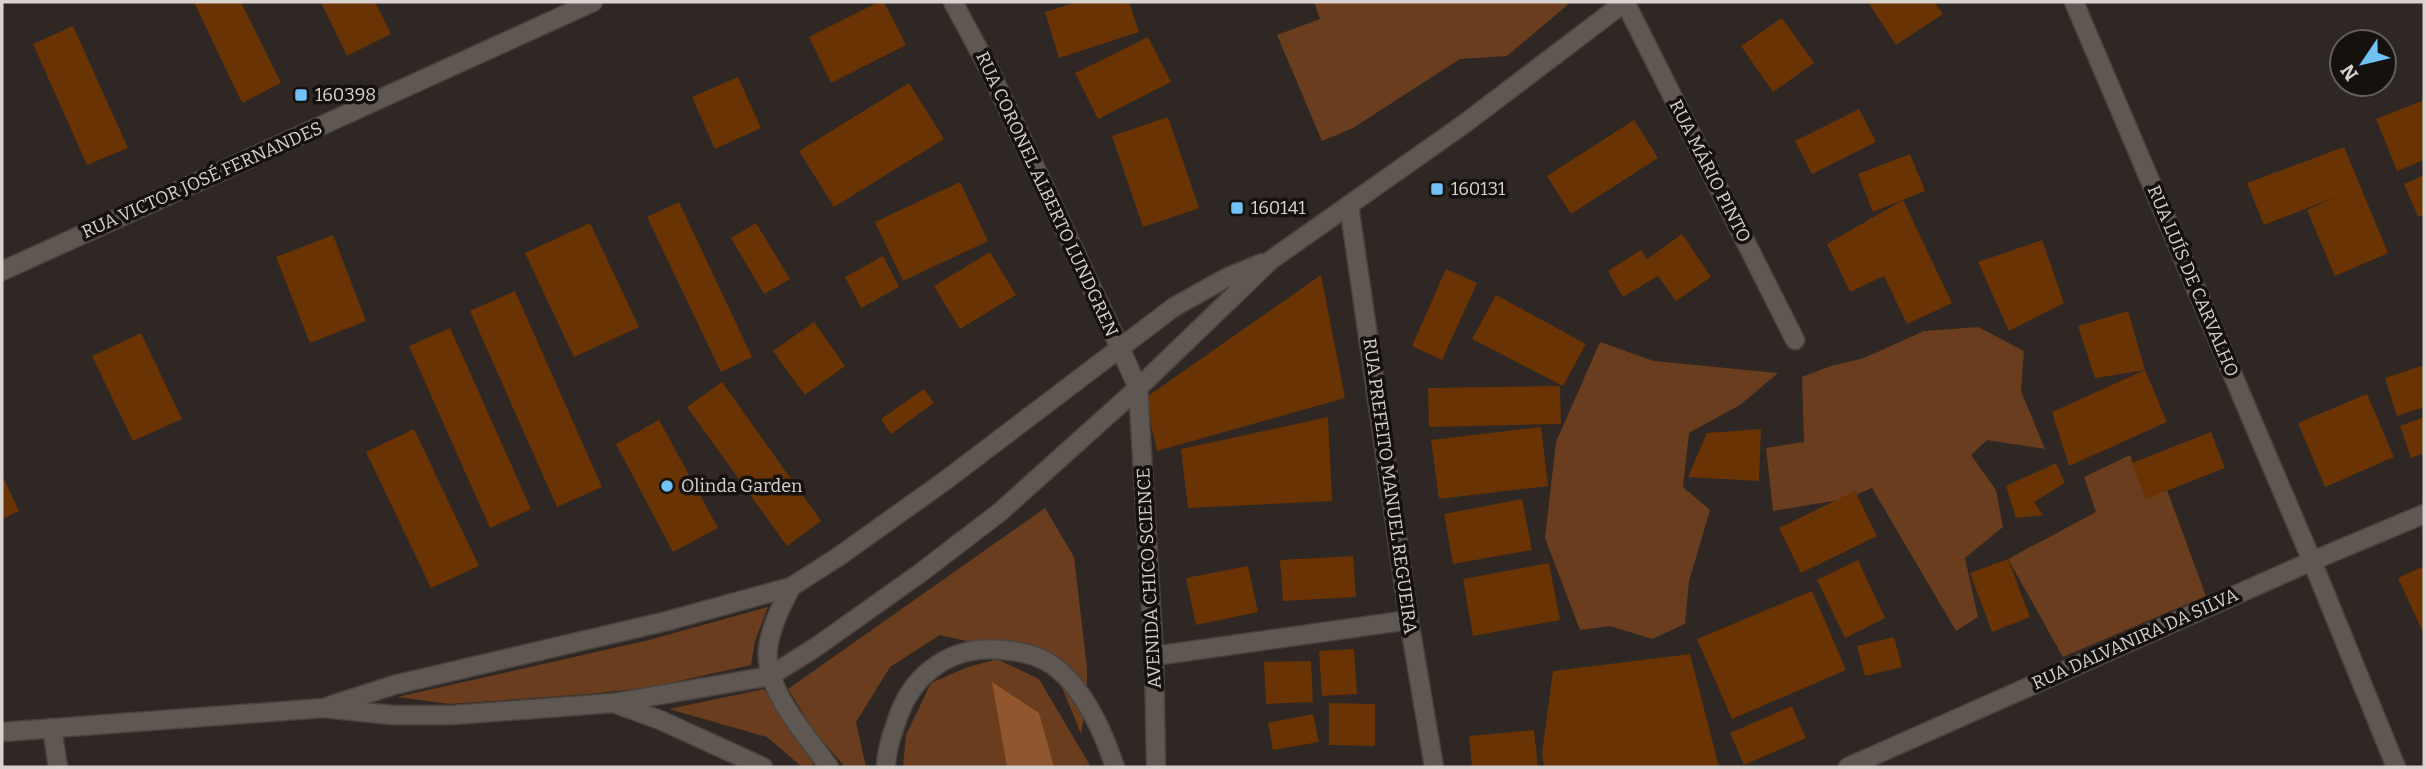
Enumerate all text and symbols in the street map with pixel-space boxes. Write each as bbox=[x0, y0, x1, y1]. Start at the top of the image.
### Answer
north arrow bbox=[2328, 28, 2398, 98]
street label: RUA CORONEL ALBERTO LUNDGREN bbox=[971, 48, 1123, 340]
text: N bbox=[2336, 60, 2363, 85]
place label: 160398 bbox=[315, 84, 376, 106]
marker: 160398 bbox=[293, 87, 309, 103]
street label: RUA MÁRIO PINTO bbox=[1665, 96, 1755, 246]
street label: RUA VICTOR JOSÉ FERNANDES bbox=[78, 116, 326, 243]
place label: 160131 bbox=[1451, 178, 1506, 200]
marker: 160131 bbox=[1429, 181, 1445, 197]
street label: RUA LUÍS DE CARVALHO bbox=[2143, 182, 2244, 380]
place label: 160141 bbox=[1251, 197, 1306, 219]
marker: 160141 bbox=[1229, 200, 1245, 216]
street label: RUA PREFEITO MANUEL REGUEIRA bbox=[1358, 337, 1422, 636]
street label: AVENIDA CHICO SCIENCE bbox=[1132, 467, 1166, 689]
place label: Olinda Garden bbox=[681, 475, 803, 497]
marker: Olinda Garden bbox=[659, 478, 675, 494]
street label: RUA DALVANIRA DA SILVA bbox=[2029, 584, 2242, 694]

